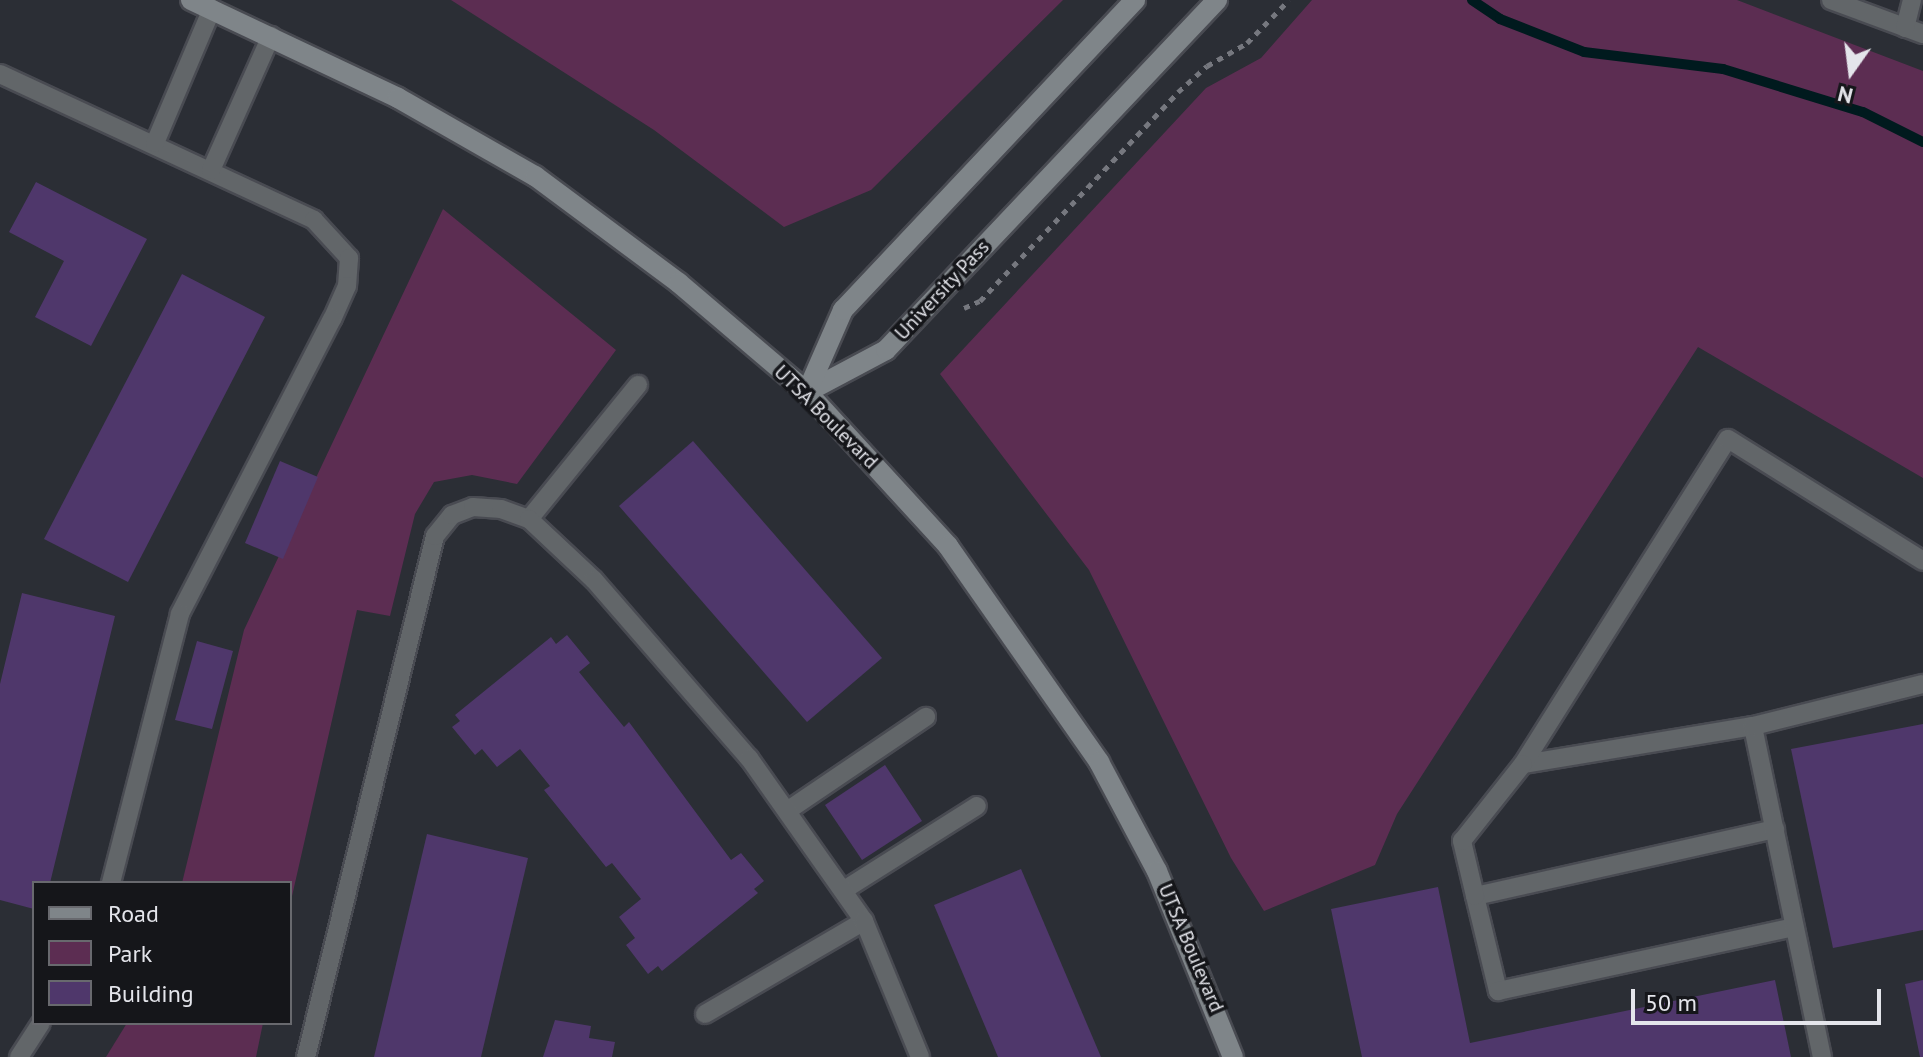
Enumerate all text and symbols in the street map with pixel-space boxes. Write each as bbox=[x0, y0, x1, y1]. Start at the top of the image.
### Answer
north arrow bbox=[1811, 32, 1891, 112]
text: N bbox=[1835, 80, 1856, 111]
street label: University Pass bbox=[890, 235, 994, 345]
street label: UTSA Boulevard bbox=[769, 360, 883, 474]
street label: UTSA Boulevard bbox=[1153, 880, 1229, 1016]
legend bbox=[32, 881, 292, 1025]
text: Road bbox=[108, 898, 159, 929]
text: Park bbox=[108, 938, 152, 969]
scale bar bbox=[1635, 973, 1885, 1023]
text: Building bbox=[108, 978, 194, 1009]
text: 50 m bbox=[1645, 987, 1697, 1018]

